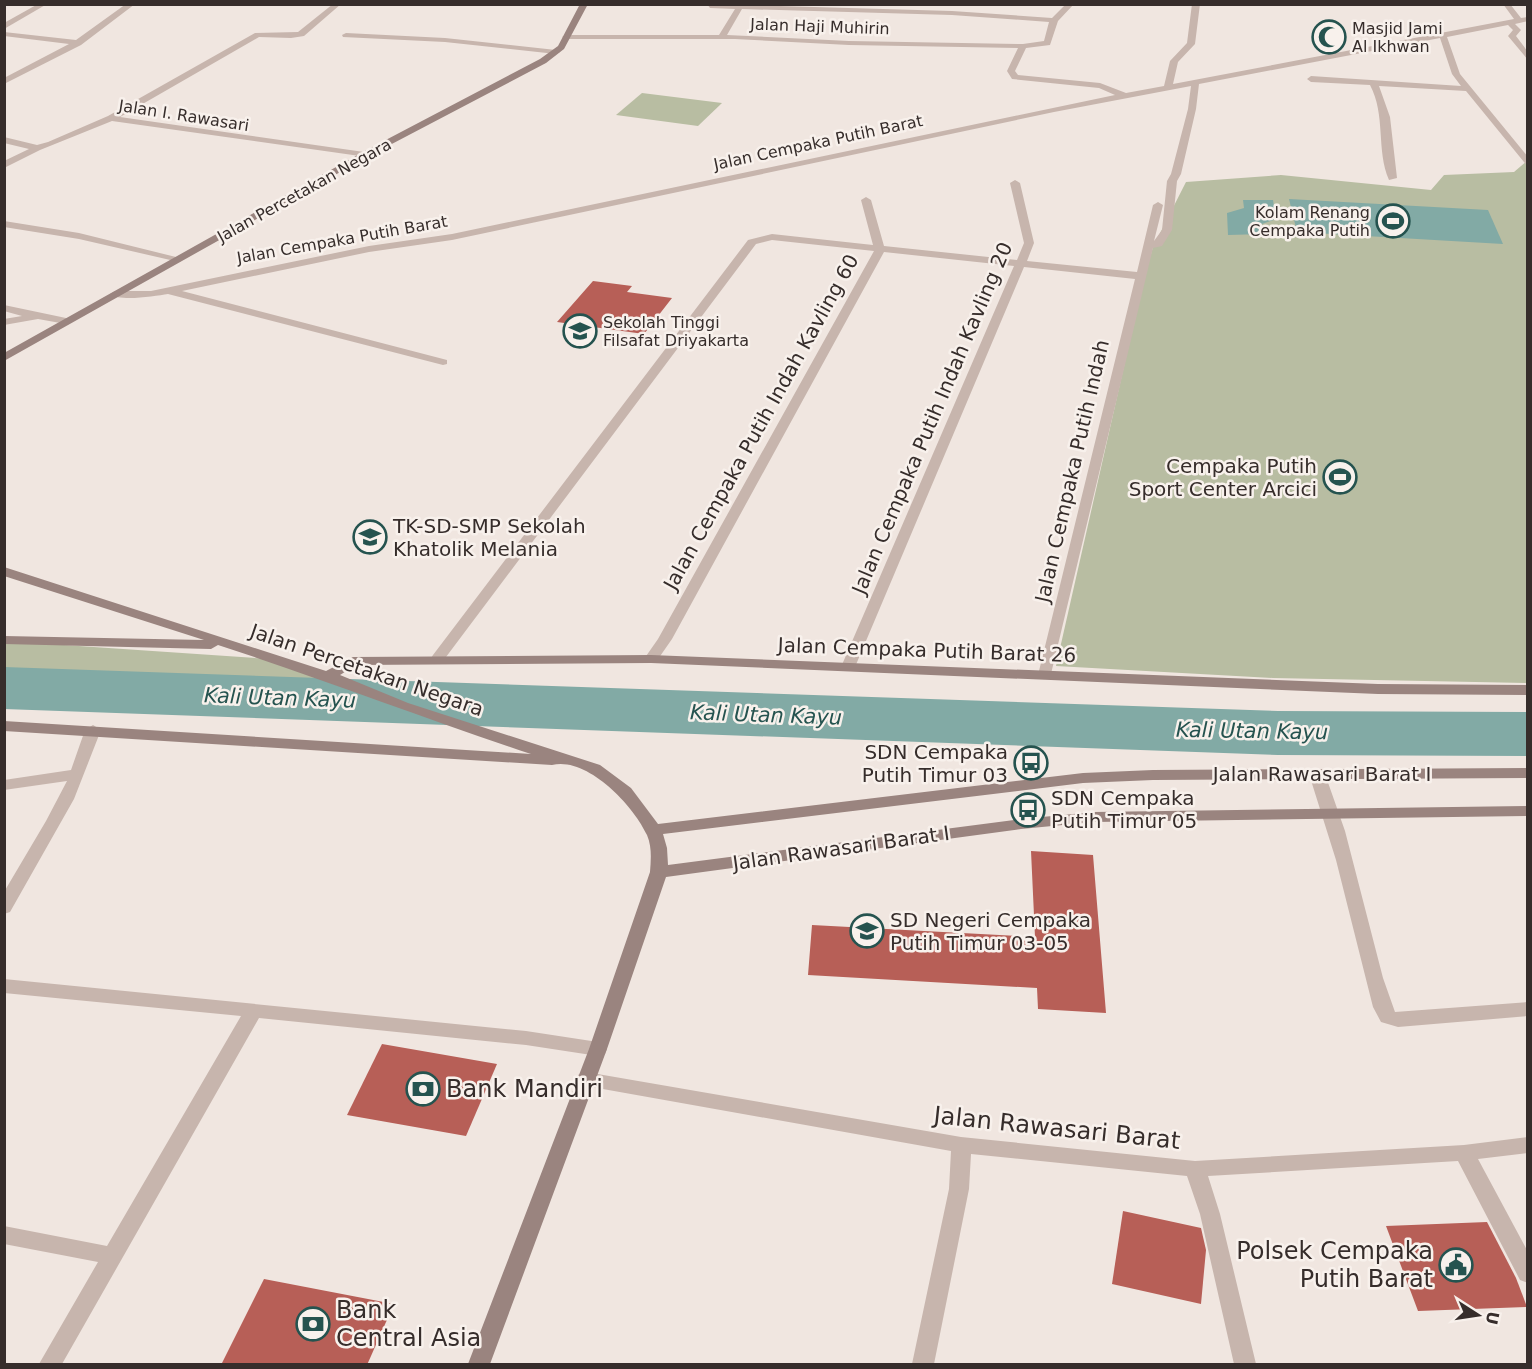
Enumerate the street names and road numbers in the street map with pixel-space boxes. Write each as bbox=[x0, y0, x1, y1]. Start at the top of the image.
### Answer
street label: Jalan Haji Muhirin bbox=[749, 15, 890, 38]
street label: Jalan I. Rawasari bbox=[116, 96, 250, 135]
street label: Jalan Cempaka Putih Barat bbox=[711, 111, 924, 174]
street label: Jalan Percetakan Negara bbox=[213, 135, 395, 247]
street label: Jalan Cempaka Putih Barat bbox=[234, 212, 449, 268]
street label: Jalan Cempaka Putih Indah Kavling 20 bbox=[846, 238, 1017, 599]
street label: Jalan Cempaka Putih Indah Kavling 60 bbox=[657, 250, 864, 596]
street label: Jalan Cempaka Putih Indah bbox=[1030, 337, 1114, 606]
street label: Jalan Percetakan Negara bbox=[245, 618, 487, 721]
street label: Jalan Cempaka Putih Barat 26 bbox=[775, 633, 1077, 667]
street label: Jalan Rawasari Barat I bbox=[1211, 762, 1431, 786]
street label: Jalan Rawasari Barat I bbox=[729, 821, 951, 875]
street label: Jalan Rawasari Barat bbox=[930, 1101, 1182, 1155]

